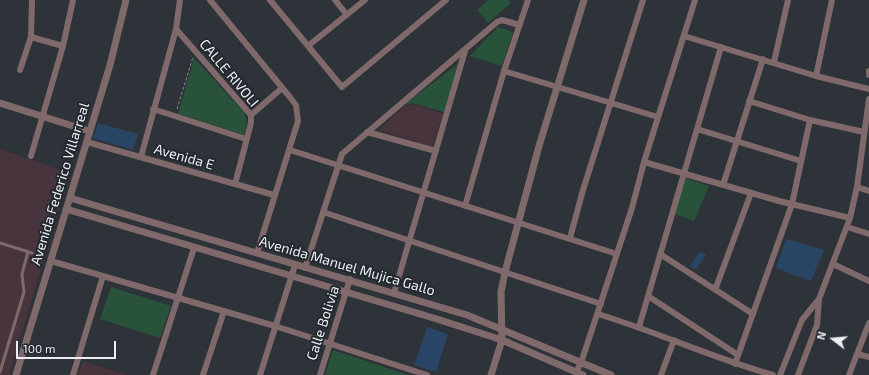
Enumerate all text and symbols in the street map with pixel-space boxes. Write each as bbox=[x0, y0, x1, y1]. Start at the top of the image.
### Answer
street label: CALLE RIVOLI bbox=[196, 36, 262, 110]
street label: Avenida Federico Villarreal bbox=[27, 101, 93, 267]
street label: Avenida E bbox=[152, 140, 216, 174]
street label: Avenida Manuel Mujica Gallo bbox=[257, 233, 437, 299]
street label: Calle Bolivia bbox=[303, 284, 343, 362]
north arrow bbox=[813, 319, 853, 359]
text: N bbox=[814, 330, 828, 341]
scale bar bbox=[18, 333, 118, 359]
text: 100 m bbox=[23, 341, 55, 355]

